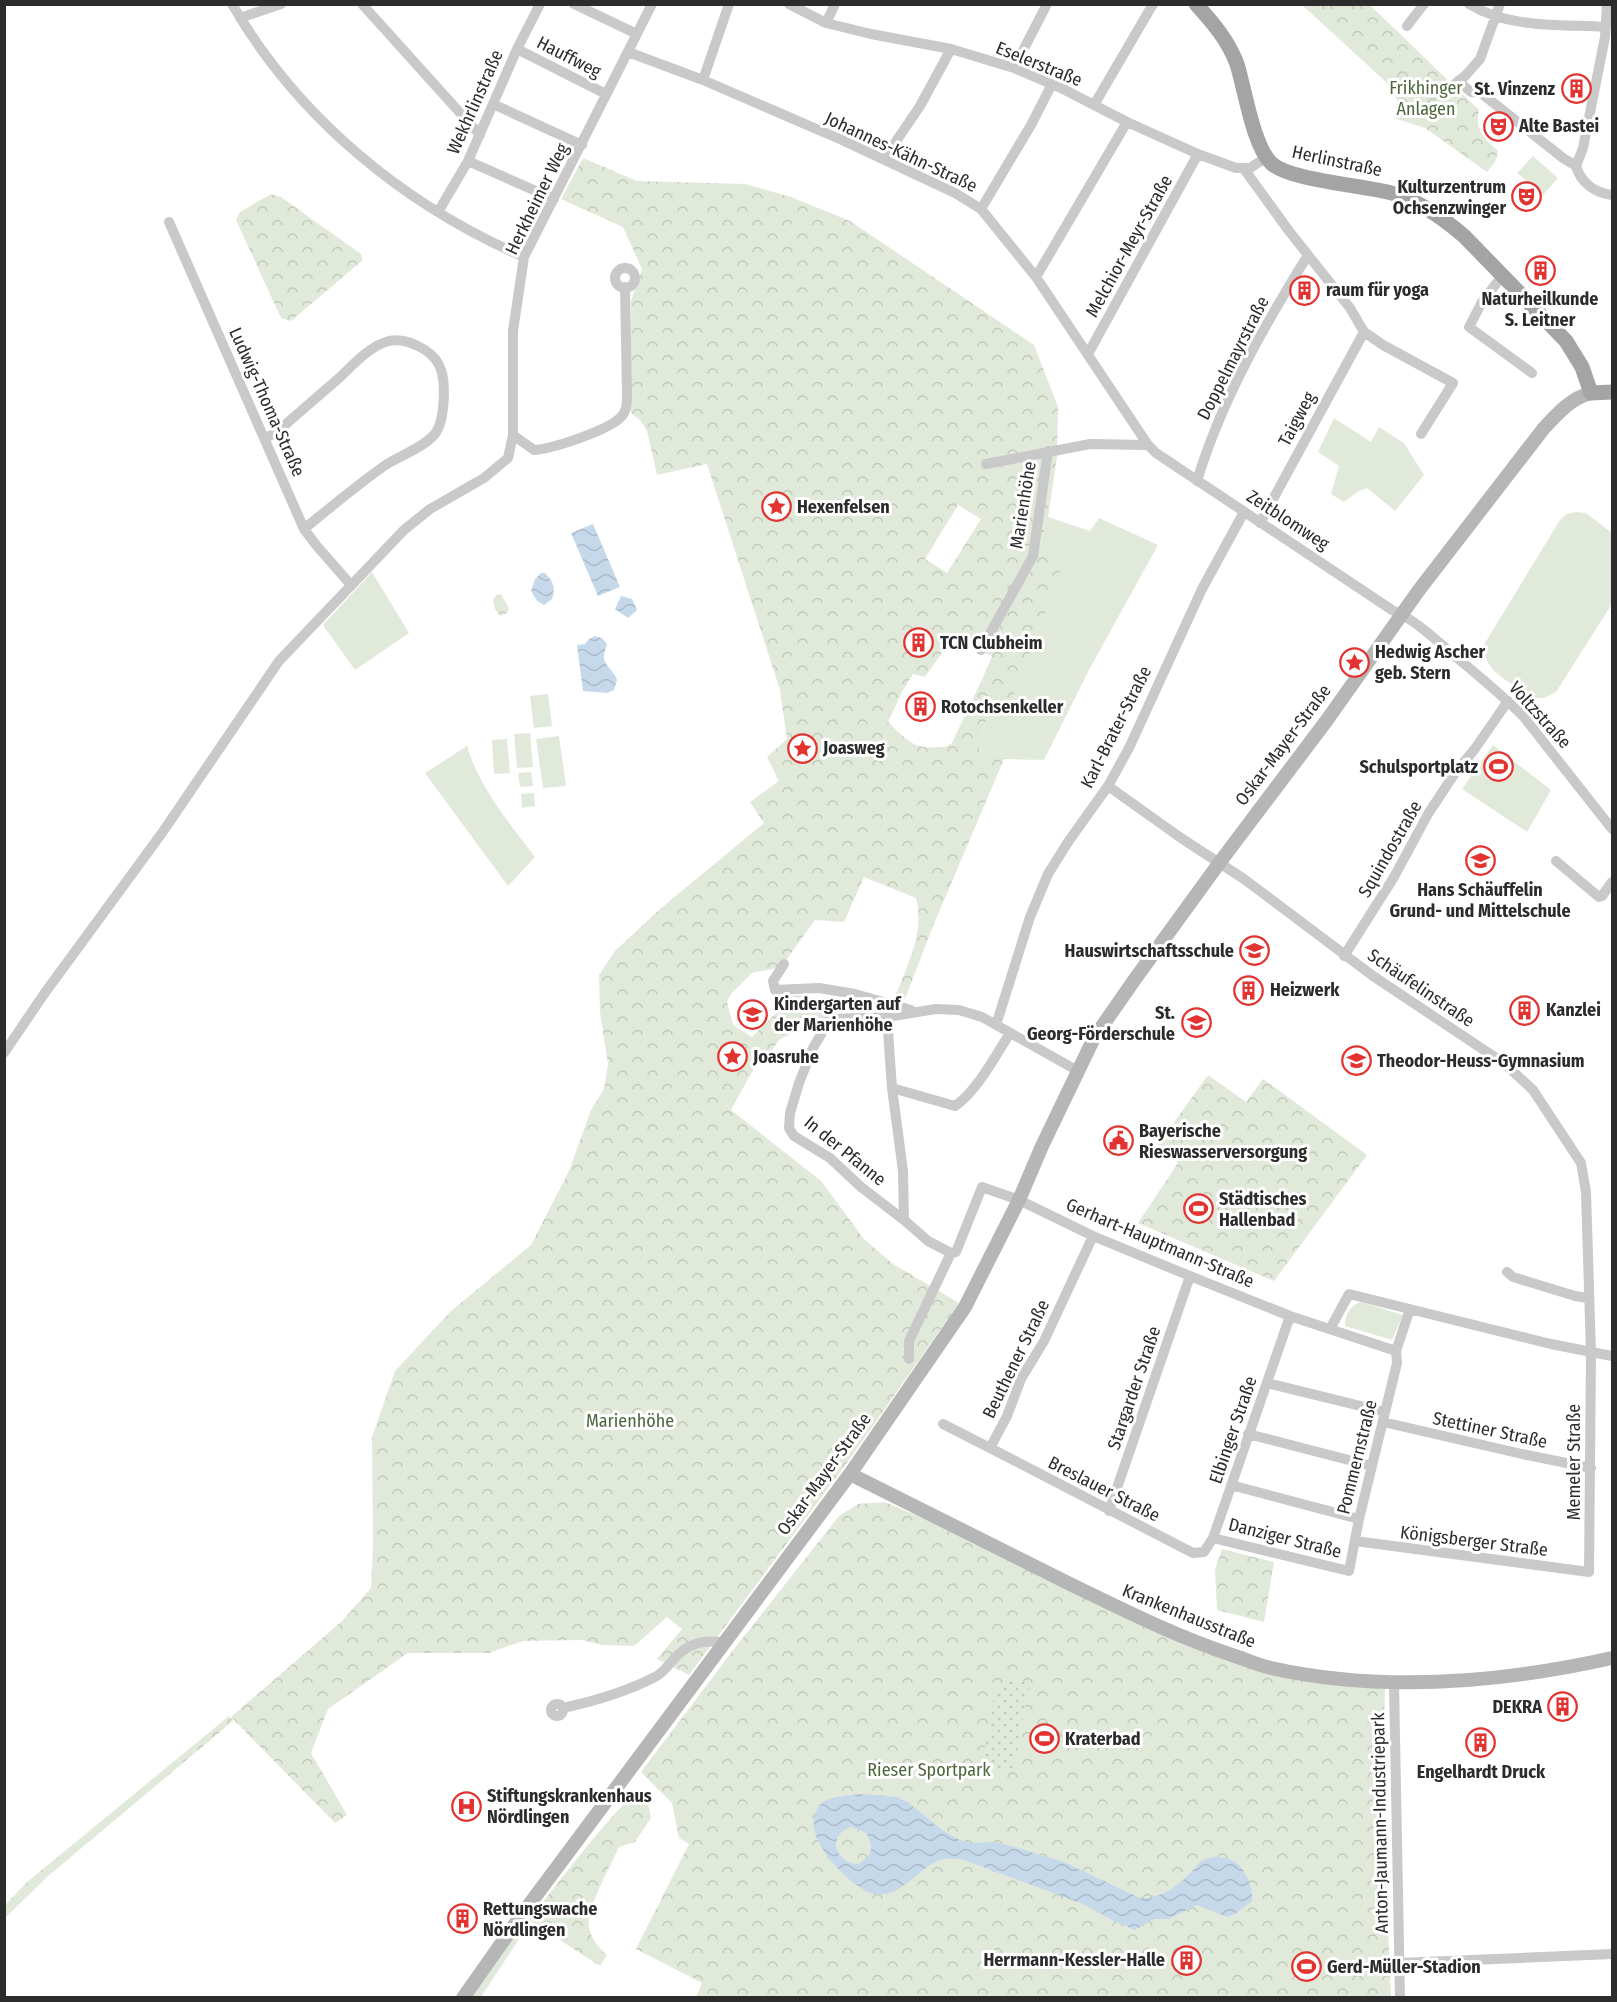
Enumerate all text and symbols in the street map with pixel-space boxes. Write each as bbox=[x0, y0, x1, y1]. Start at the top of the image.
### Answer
street label: Hauffweg bbox=[533, 31, 605, 83]
street label: Eselerstraße bbox=[993, 37, 1085, 91]
street label: Wekhrlinstraße bbox=[442, 46, 508, 158]
building icon: St. Vinzenz bbox=[1560, 73, 1592, 105]
park label: Frikhinger Anlagen bbox=[1389, 77, 1463, 120]
place label: St. Vinzenz bbox=[1474, 78, 1555, 100]
street label: Johannes-Kähn-Straße bbox=[821, 107, 981, 197]
theatre icon: Alte Bastei bbox=[1482, 110, 1514, 142]
place label: Alte Bastei bbox=[1518, 115, 1599, 137]
street label: Herkheimer Weg bbox=[501, 139, 574, 258]
street label: Herlinstraße bbox=[1290, 141, 1384, 181]
street label: Melchior-Meyr-Straße bbox=[1081, 171, 1177, 321]
place label: Kulturzentrum Ochsenzwinger bbox=[1393, 176, 1506, 219]
theatre icon: Kulturzentrum Ochsenzwinger bbox=[1511, 181, 1543, 213]
building icon: Naturheilkunde S. Leitner bbox=[1524, 254, 1556, 286]
building icon: raum für yoga bbox=[1289, 274, 1321, 306]
place label: raum für yoga bbox=[1326, 279, 1429, 301]
place label: Naturheilkunde S. Leitner bbox=[1482, 288, 1598, 331]
street label: Doppelmayrstraße bbox=[1192, 292, 1274, 423]
street label: Ludwig-Thoma-Straße bbox=[224, 324, 310, 480]
street label: Taigweg bbox=[1274, 388, 1321, 450]
street label: Marienhöhe bbox=[1005, 460, 1041, 550]
street label: Zeitblomweg bbox=[1243, 485, 1334, 555]
place icon: Hexenfelsen bbox=[760, 491, 792, 523]
place label: Hexenfelsen bbox=[797, 496, 890, 518]
building icon: TCN Clubheim bbox=[903, 627, 935, 659]
place label: TCN Clubheim bbox=[940, 632, 1042, 654]
place label: Hedwig Ascher geb. Stern bbox=[1375, 641, 1486, 684]
place icon: Hedwig Ascher geb. Stern bbox=[1338, 646, 1370, 678]
street label: Karl-Brater-Straße bbox=[1076, 662, 1156, 792]
street label: Voltzstraße bbox=[1504, 677, 1576, 753]
street label: Oskar-Mayer-Straße bbox=[1230, 680, 1336, 810]
building icon: Rotochsenkeller bbox=[904, 691, 936, 723]
place label: Rotochsenkeller bbox=[941, 696, 1064, 718]
place icon: Joasweg bbox=[786, 732, 818, 764]
place label: Joasweg bbox=[822, 737, 885, 759]
sports icon: Schulsportplatz bbox=[1483, 751, 1515, 783]
place label: Schulsportplatz bbox=[1360, 756, 1478, 778]
street label: Squindostraße bbox=[1354, 797, 1427, 901]
school or university icon: Hans Schäuffelin Grund- und Mittelschule bbox=[1464, 845, 1496, 877]
place label: Hans Schäuffelin Grund- und Mittelschule bbox=[1389, 879, 1571, 922]
school or university icon: Hauswirtschaftsschule bbox=[1239, 935, 1271, 967]
place label: Hauswirtschaftsschule bbox=[1065, 940, 1234, 962]
street label: Schäufelinstraße bbox=[1363, 944, 1479, 1032]
building icon: Heizwerk bbox=[1233, 974, 1265, 1006]
place label: Heizwerk bbox=[1270, 979, 1340, 1001]
place label: Kindergarten auf der Marienhöhe bbox=[774, 993, 903, 1036]
building icon: Kanzlei bbox=[1509, 994, 1541, 1026]
school or university icon: Kindergarten auf der Marienhöhe bbox=[737, 998, 769, 1030]
place label: Kanzlei bbox=[1546, 999, 1601, 1021]
place label: St. Georg-Förderschule bbox=[1027, 1002, 1175, 1045]
school or university icon: St. Georg-Förderschule bbox=[1180, 1007, 1212, 1039]
place icon: Joasruhe bbox=[716, 1041, 748, 1073]
school or university icon: Theodor-Heuss-Gymnasium bbox=[1340, 1045, 1372, 1077]
place label: Joasruhe bbox=[752, 1046, 819, 1068]
place label: Theodor-Heuss-Gymnasium bbox=[1377, 1050, 1585, 1072]
street label: In der Pfanne bbox=[800, 1111, 890, 1191]
place label: Bayerische Rieswasserversorgung bbox=[1139, 1120, 1307, 1163]
public building icon: Bayerische Rieswasserversorgung bbox=[1102, 1125, 1134, 1157]
place label: Städtisches Hallenbad bbox=[1219, 1188, 1307, 1231]
street label: Gerhart-Hauptmann-Straße bbox=[1063, 1193, 1257, 1293]
sports icon: Städtisches Hallenbad bbox=[1182, 1193, 1214, 1225]
street label: Beuthener Straße bbox=[978, 1296, 1054, 1422]
street label: Stargarder Straße bbox=[1103, 1323, 1165, 1453]
street label: Elbinger Straße bbox=[1204, 1373, 1262, 1487]
street label: Pommernstraße bbox=[1332, 1397, 1382, 1517]
street label: Memeler Straße bbox=[1563, 1404, 1585, 1520]
street label: Stettiner Straße bbox=[1431, 1407, 1549, 1453]
street label: Oskar-Mayer-Straße bbox=[772, 1408, 876, 1540]
park label: Marienhöhe bbox=[586, 1410, 674, 1432]
street label: Breslauer Straße bbox=[1044, 1451, 1164, 1527]
street label: Danziger Straße bbox=[1226, 1513, 1344, 1563]
street label: Königsberger Straße bbox=[1399, 1521, 1549, 1561]
street label: Krankenhausstraße bbox=[1119, 1579, 1259, 1653]
building icon: DEKRA bbox=[1547, 1691, 1579, 1723]
place label: DEKRA bbox=[1492, 1696, 1542, 1718]
street label: Anton-Jaumann-Industriepark bbox=[1367, 1712, 1393, 1934]
sports icon: Kraterbad bbox=[1028, 1723, 1060, 1755]
building icon: Engelhardt Druck bbox=[1465, 1727, 1497, 1759]
place label: Kraterbad bbox=[1065, 1728, 1141, 1750]
park label: Rieser Sportpark bbox=[867, 1759, 991, 1781]
place label: Engelhardt Druck bbox=[1417, 1761, 1546, 1783]
place label: Stiftungskrankenhaus Nördlingen bbox=[487, 1785, 652, 1828]
hospital icon: Stiftungskrankenhaus Nördlingen bbox=[450, 1790, 482, 1822]
place label: Rettungswache Nördlingen bbox=[483, 1898, 597, 1941]
building icon: Rettungswache Nördlingen bbox=[446, 1903, 478, 1935]
building icon: Herrmann-Kessler-Halle bbox=[1170, 1944, 1202, 1976]
place label: Herrmann-Kessler-Halle bbox=[983, 1949, 1165, 1971]
sports icon: Gerd-Müller-Stadion bbox=[1290, 1951, 1322, 1983]
place label: Gerd-Müller-Stadion bbox=[1327, 1956, 1481, 1978]

